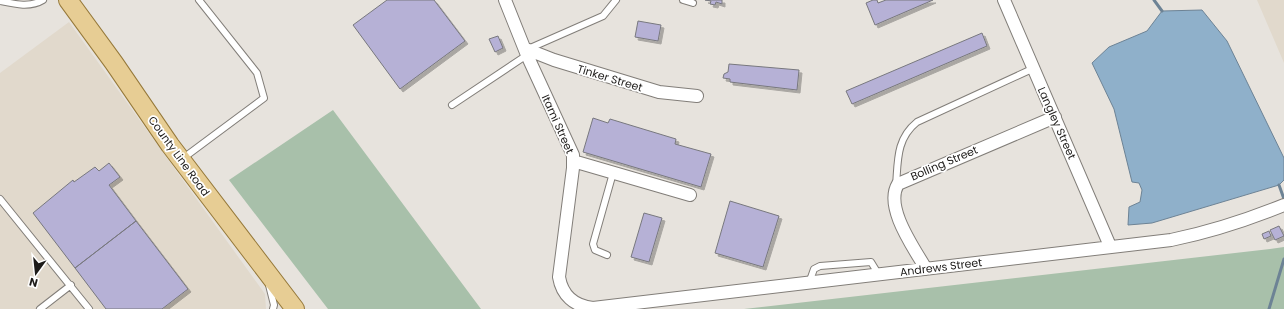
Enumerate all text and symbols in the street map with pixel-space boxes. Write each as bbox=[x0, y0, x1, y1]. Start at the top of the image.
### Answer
street label: Tinker Street bbox=[575, 60, 645, 96]
street label: Langley Street bbox=[1034, 84, 1080, 162]
street label: Itami Street bbox=[538, 92, 578, 156]
street label: County Line Road bbox=[144, 113, 214, 199]
street label: Bolling Street bbox=[908, 142, 980, 184]
north arrow bbox=[16, 253, 56, 293]
street label: Andrews Street bbox=[899, 254, 983, 280]
text: N bbox=[27, 274, 39, 291]

